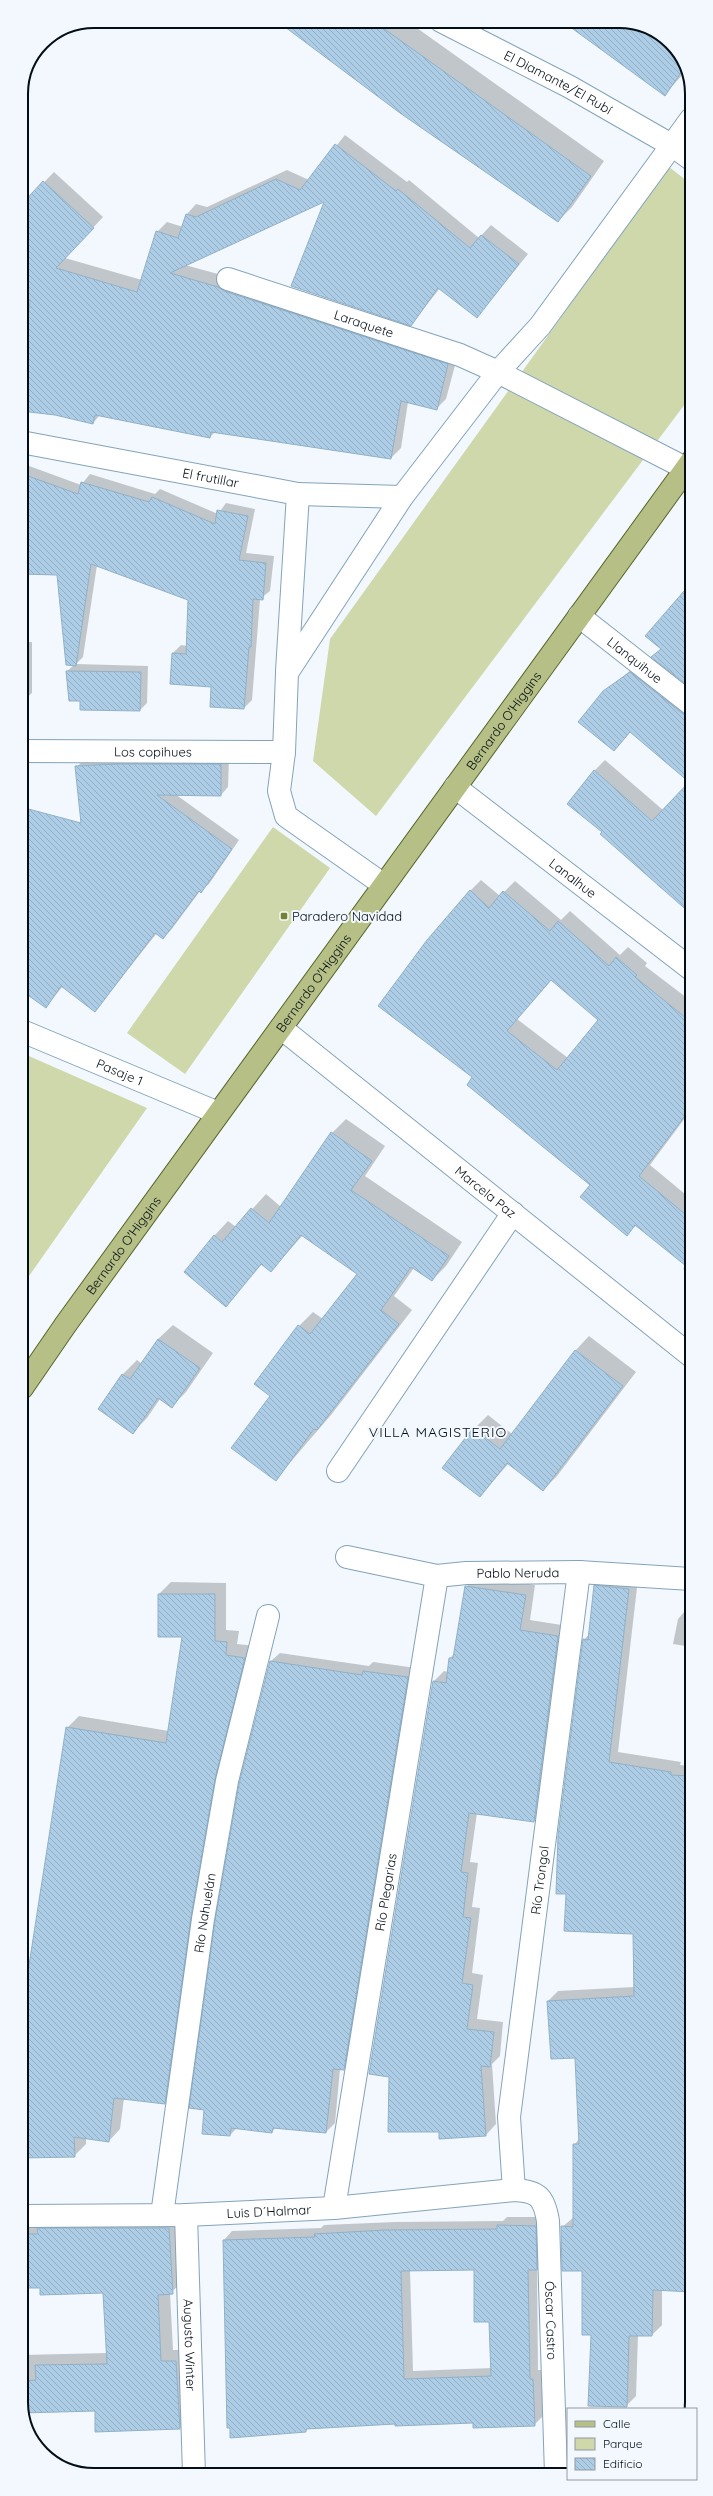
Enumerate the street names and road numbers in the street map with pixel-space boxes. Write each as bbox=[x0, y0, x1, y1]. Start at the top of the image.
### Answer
street label: El Diamante/El Rubí bbox=[501, 47, 615, 118]
street label: Laraquete bbox=[332, 306, 396, 341]
street label: El frutillar bbox=[181, 464, 240, 491]
street label: Llanquihue bbox=[604, 633, 666, 686]
street label: Bernardo O'Higgins bbox=[463, 668, 545, 773]
street label: Los copihues bbox=[114, 743, 192, 760]
street label: Lanalhue bbox=[546, 855, 600, 901]
street label: Bernardo O'Higgins bbox=[272, 931, 354, 1035]
street label: Pasaje 1 bbox=[94, 1055, 145, 1089]
street label: Marcela Paz bbox=[452, 1162, 519, 1221]
street label: Bernardo O'Higgins bbox=[82, 1193, 164, 1298]
street label: Pablo Neruda bbox=[476, 1564, 559, 1581]
street label: Río Trongol bbox=[527, 1845, 552, 1915]
street label: Río Plegarias bbox=[371, 1852, 400, 1932]
street label: Río Nahuelán bbox=[190, 1872, 219, 1954]
street label: Luis D´Halmar bbox=[226, 2201, 312, 2221]
street label: Óscar Castro bbox=[542, 2281, 560, 2360]
street label: Augusto Winter bbox=[181, 2298, 199, 2391]

